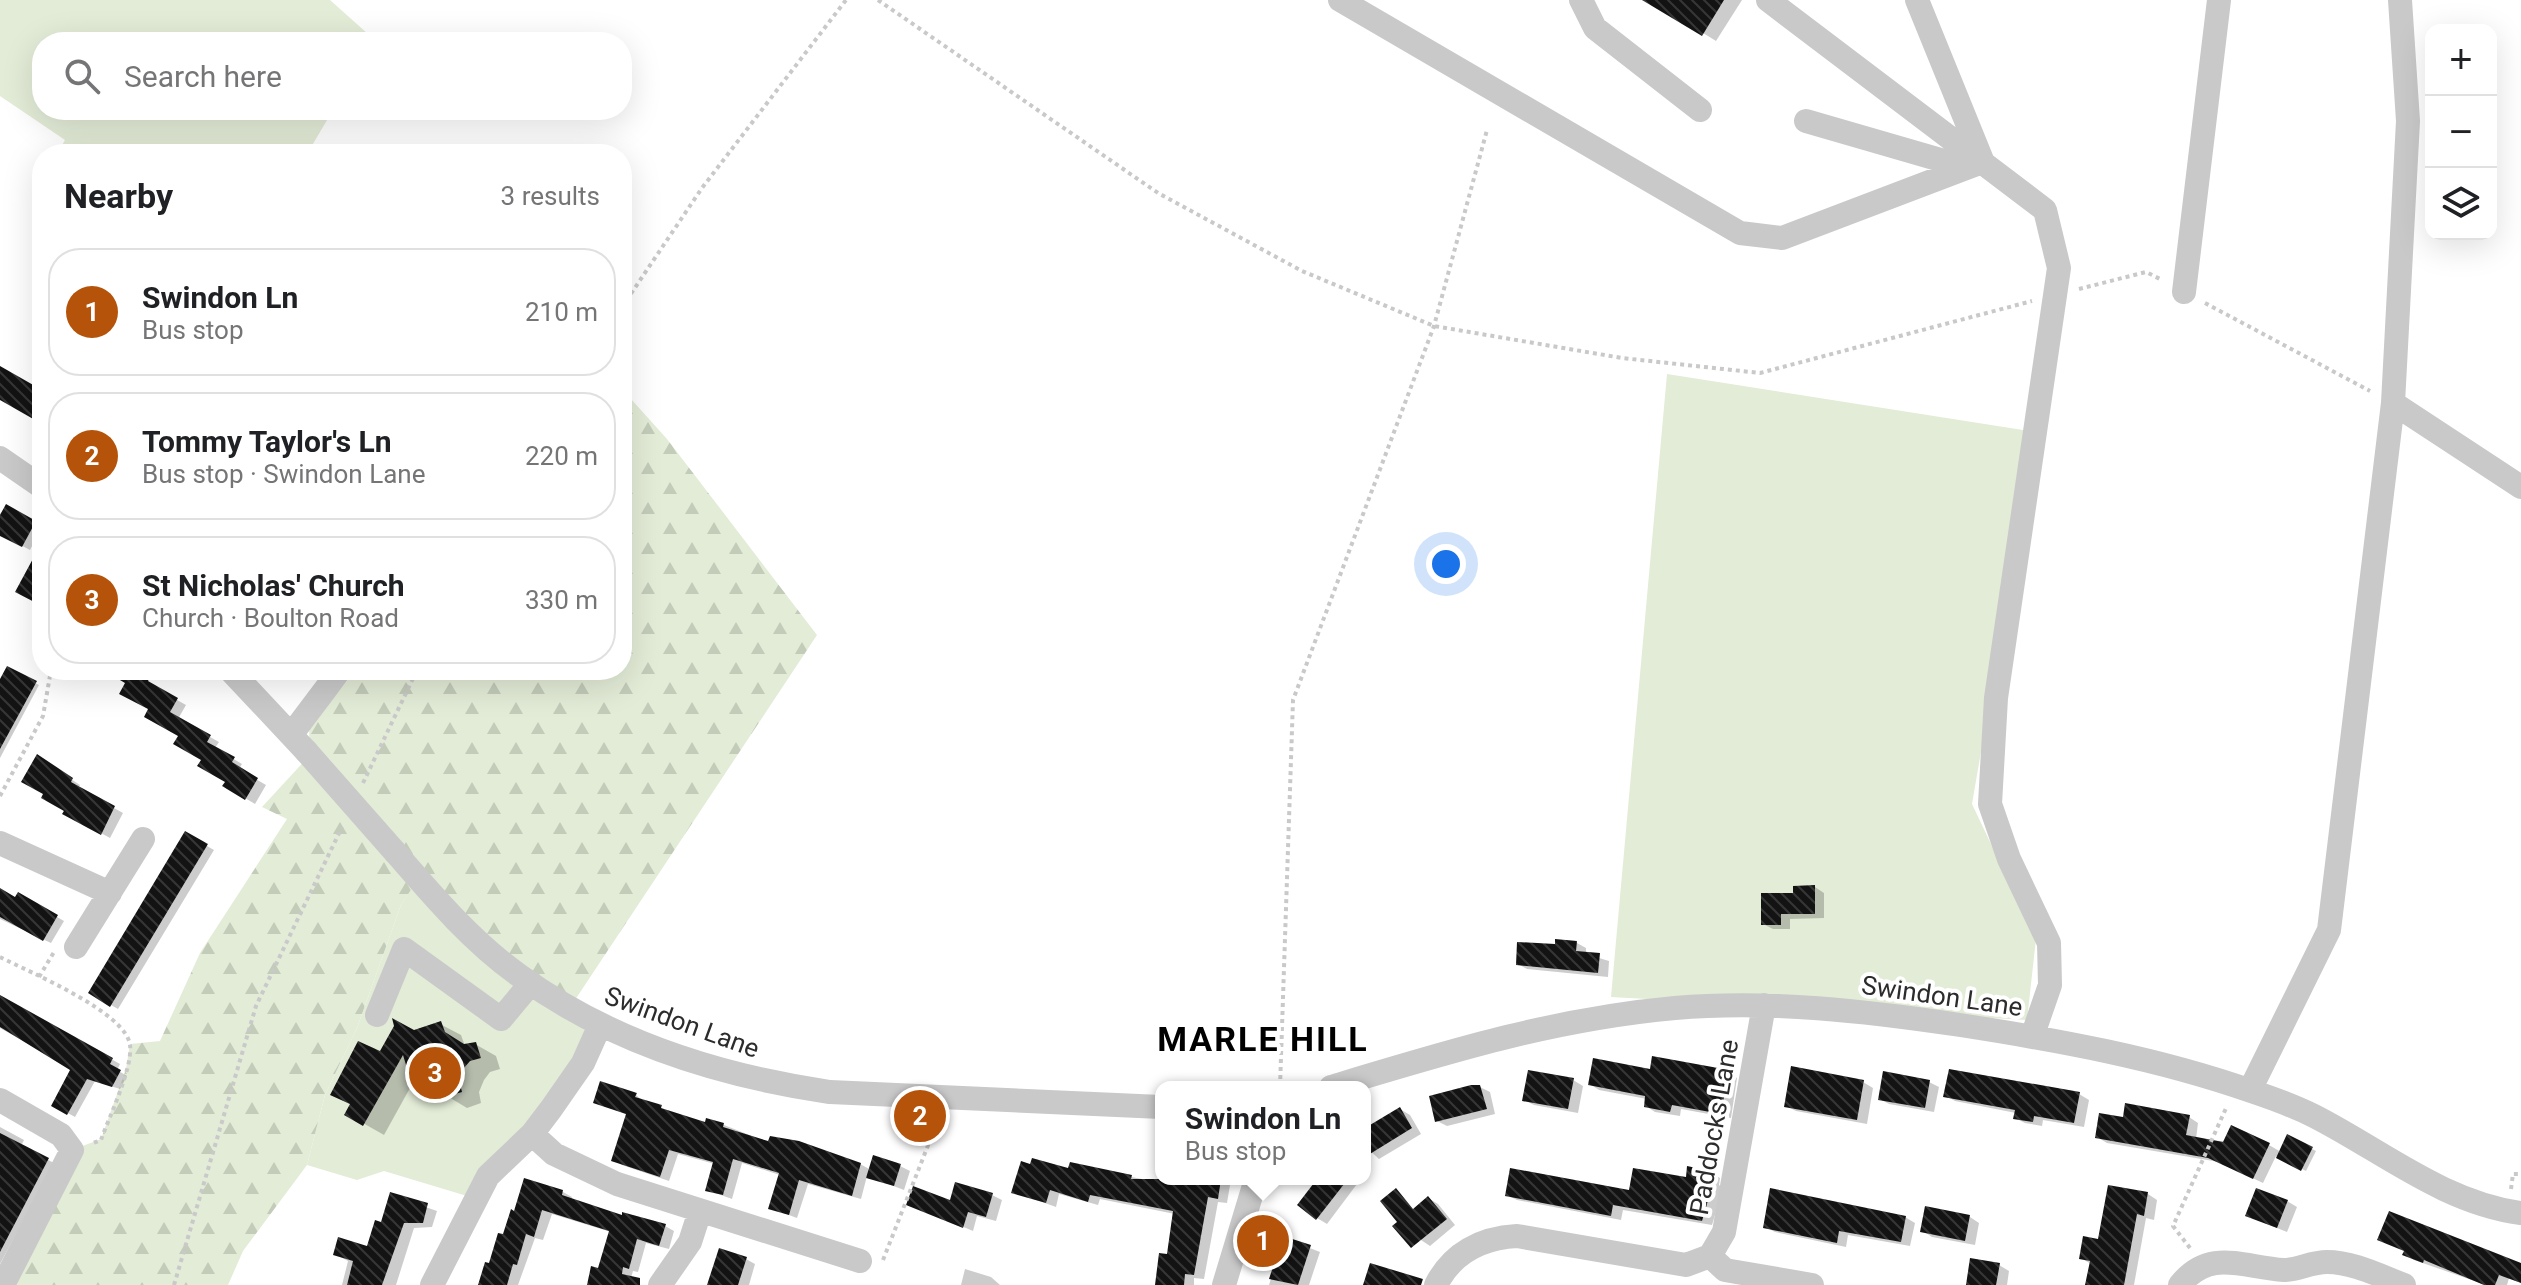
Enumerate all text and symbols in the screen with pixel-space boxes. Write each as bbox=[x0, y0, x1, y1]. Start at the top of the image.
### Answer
map controls bbox=[2425, 24, 2497, 240]
button: + bbox=[2425, 24, 2497, 96]
search box bbox=[32, 32, 632, 120]
icon: search bbox=[60, 54, 104, 98]
text: Search here bbox=[124, 59, 282, 94]
button: − bbox=[2425, 96, 2497, 168]
button: layers bbox=[2425, 168, 2497, 240]
text: Nearby bbox=[64, 176, 173, 216]
text: 3 results bbox=[501, 181, 600, 211]
text: Swindon Ln bbox=[142, 280, 298, 315]
text: 1 bbox=[85, 297, 99, 327]
text: 210 m bbox=[525, 297, 598, 327]
text: Bus stop bbox=[142, 315, 244, 345]
text: Tommy Taylor's Ln bbox=[142, 424, 392, 459]
text: 2 bbox=[85, 441, 99, 471]
text: 220 m bbox=[525, 441, 598, 471]
text: Bus stop · Swindon Lane bbox=[142, 459, 425, 489]
your location bbox=[1426, 544, 1466, 584]
text: St Nicholas' Church bbox=[142, 568, 405, 603]
text: 3 bbox=[85, 585, 99, 615]
text: 330 m bbox=[525, 585, 598, 615]
text: Church · Boulton Road bbox=[142, 603, 399, 633]
street label: Swindon Lane bbox=[1860, 970, 2024, 1022]
street label: Swindon Lane bbox=[601, 980, 763, 1064]
district label: MARLE HILL bbox=[1157, 1019, 1369, 1059]
street label: Paddocks Lane bbox=[1684, 1037, 1744, 1217]
pin: 3 bbox=[409, 1043, 461, 1103]
popup bbox=[1155, 1081, 1371, 1185]
pin: 2 bbox=[894, 1086, 946, 1146]
text: Swindon Ln bbox=[1185, 1101, 1341, 1136]
text: Bus stop bbox=[1185, 1136, 1286, 1166]
pin: 1 bbox=[1237, 1211, 1289, 1271]

